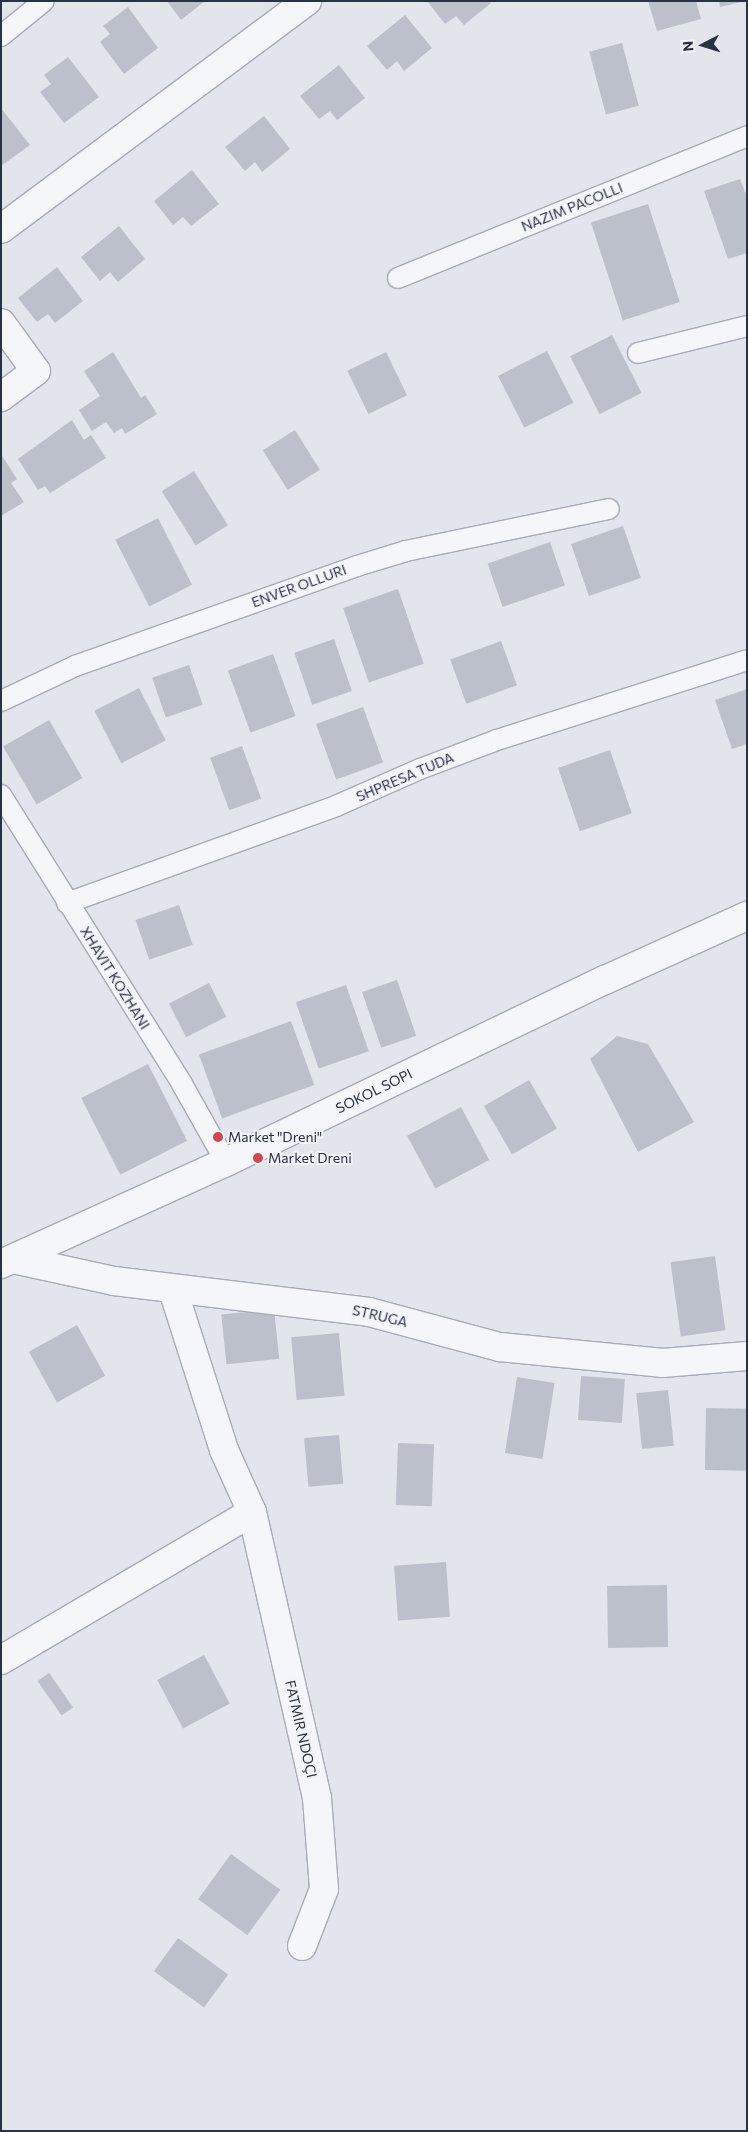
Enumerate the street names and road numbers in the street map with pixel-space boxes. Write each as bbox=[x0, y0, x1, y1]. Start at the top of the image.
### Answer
street label: NAZIM PACOLLI bbox=[519, 179, 625, 235]
street label: ENVER OLLURI bbox=[249, 561, 349, 611]
street label: SHPRESA TUDA bbox=[354, 749, 456, 805]
street label: XHAVIT KOZHANI bbox=[77, 924, 153, 1032]
street label: SOKOL SOPI bbox=[333, 1065, 415, 1117]
street label: STRUGA bbox=[351, 1301, 409, 1331]
street label: FATMIR NDOÇI bbox=[282, 1679, 320, 1779]

